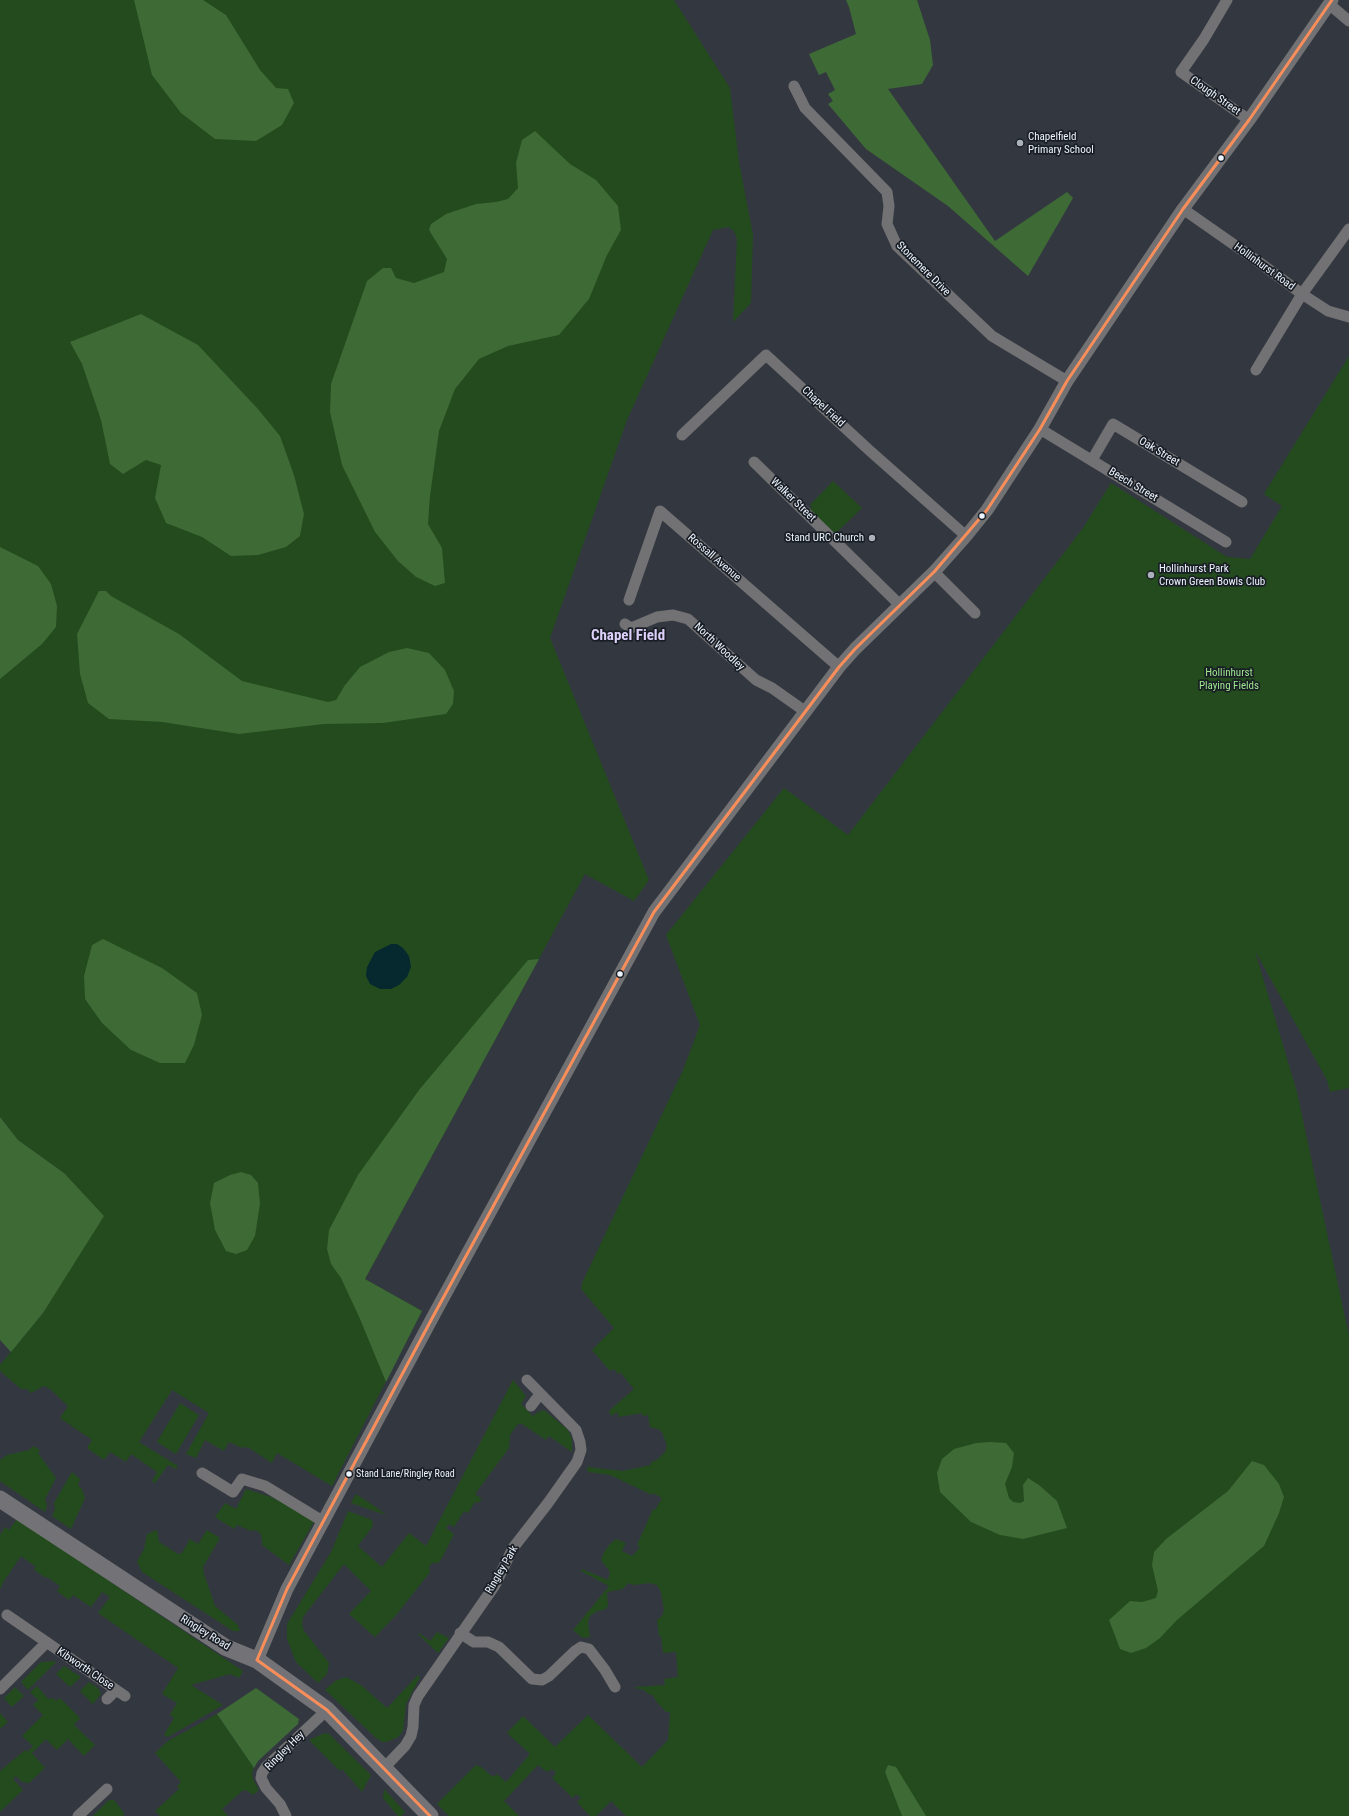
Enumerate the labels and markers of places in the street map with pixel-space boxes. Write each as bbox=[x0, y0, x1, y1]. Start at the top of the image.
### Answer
place label: Chapelfield Primary School bbox=[1028, 130, 1094, 156]
marker: Chapelfield Primary School bbox=[1015, 138, 1025, 148]
unlabelled marker bbox=[1216, 153, 1226, 163]
unlabelled marker bbox=[977, 511, 987, 521]
place label: Stand URC Church bbox=[785, 531, 864, 545]
marker: Stand URC Church bbox=[867, 533, 877, 543]
place label: Hollinhurst Park Crown Green Bowls Club bbox=[1159, 562, 1265, 588]
marker: Hollinhurst Park Crown Green Bowls Club bbox=[1146, 570, 1156, 580]
unlabelled marker bbox=[615, 969, 625, 979]
place label: Stand Lane/Ringley Road bbox=[356, 1468, 455, 1480]
marker: Stand Lane/Ringley Road bbox=[344, 1469, 354, 1479]

